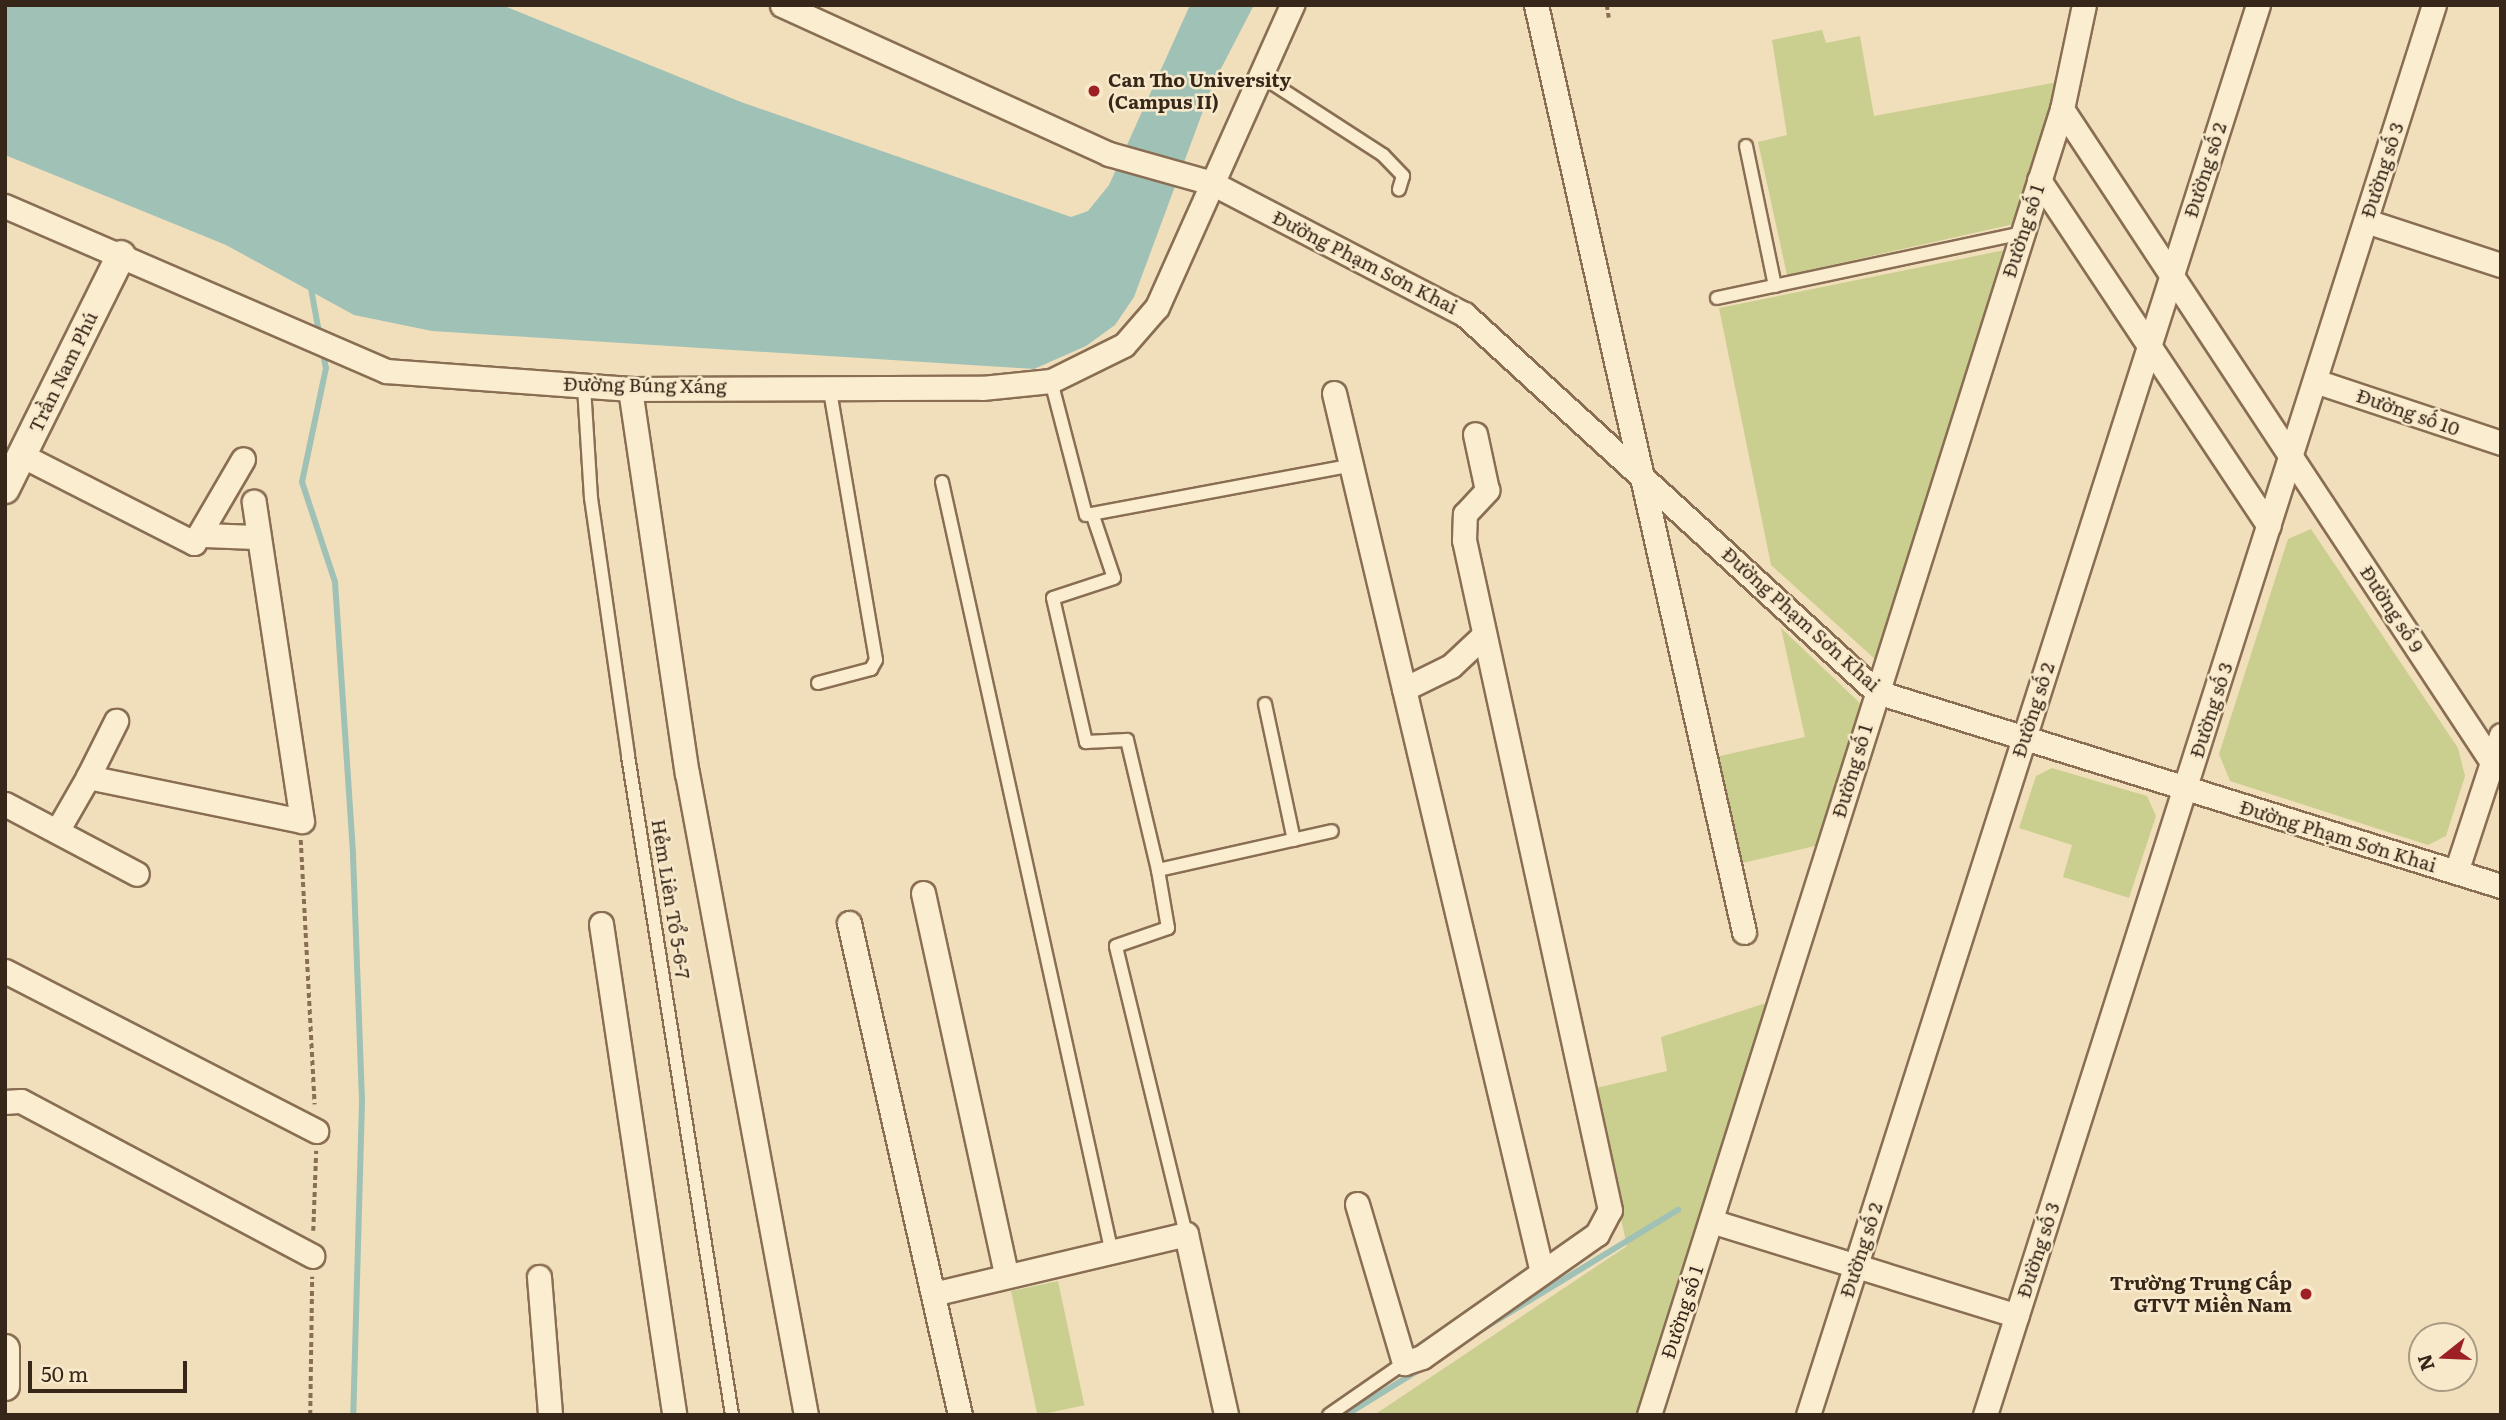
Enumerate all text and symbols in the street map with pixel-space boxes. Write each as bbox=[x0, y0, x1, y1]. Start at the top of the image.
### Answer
place label: Can Tho University (Campus II) bbox=[1108, 69, 1291, 113]
marker: Can Tho University (Campus II) bbox=[1086, 83, 1102, 99]
street label: Đường số 3 bbox=[2356, 119, 2408, 221]
street label: Đường số 2 bbox=[2179, 120, 2231, 220]
street label: Đường số 1 bbox=[1997, 181, 2049, 281]
street label: Đường Phạm Sơn Khai bbox=[1269, 205, 1461, 319]
street label: Trần Nam Phú bbox=[24, 308, 102, 436]
street label: Đường Búng Xáng bbox=[563, 372, 727, 398]
street label: Đường số 10 bbox=[2353, 384, 2463, 440]
street label: Đường Phạm Sơn Khai bbox=[1717, 542, 1885, 696]
street label: Đường số 9 bbox=[2355, 561, 2429, 657]
street label: Đường số 3 bbox=[2185, 659, 2237, 761]
street label: Đường số 2 bbox=[2007, 660, 2059, 760]
street label: Đường số 1 bbox=[1827, 721, 1877, 821]
street label: Đường Phạm Sơn Khai bbox=[2237, 795, 2439, 877]
street label: Hẻm Liên Tổ 5-6-7 bbox=[647, 817, 695, 981]
street label: Đường số 3 bbox=[2012, 1199, 2064, 1301]
street label: Đường số 2 bbox=[1835, 1200, 1887, 1300]
street label: Đường số 1 bbox=[1656, 1262, 1708, 1362]
place label: Trường Trung Cấp GTVT Miền Nam bbox=[2110, 1272, 2292, 1316]
marker: Trường Trung Cấp GTVT Miền Nam bbox=[2298, 1286, 2314, 1302]
north arrow bbox=[2408, 1322, 2478, 1392]
scale bar bbox=[32, 1346, 191, 1390]
text: N bbox=[2409, 1351, 2441, 1375]
text: 50 m bbox=[41, 1357, 88, 1388]

